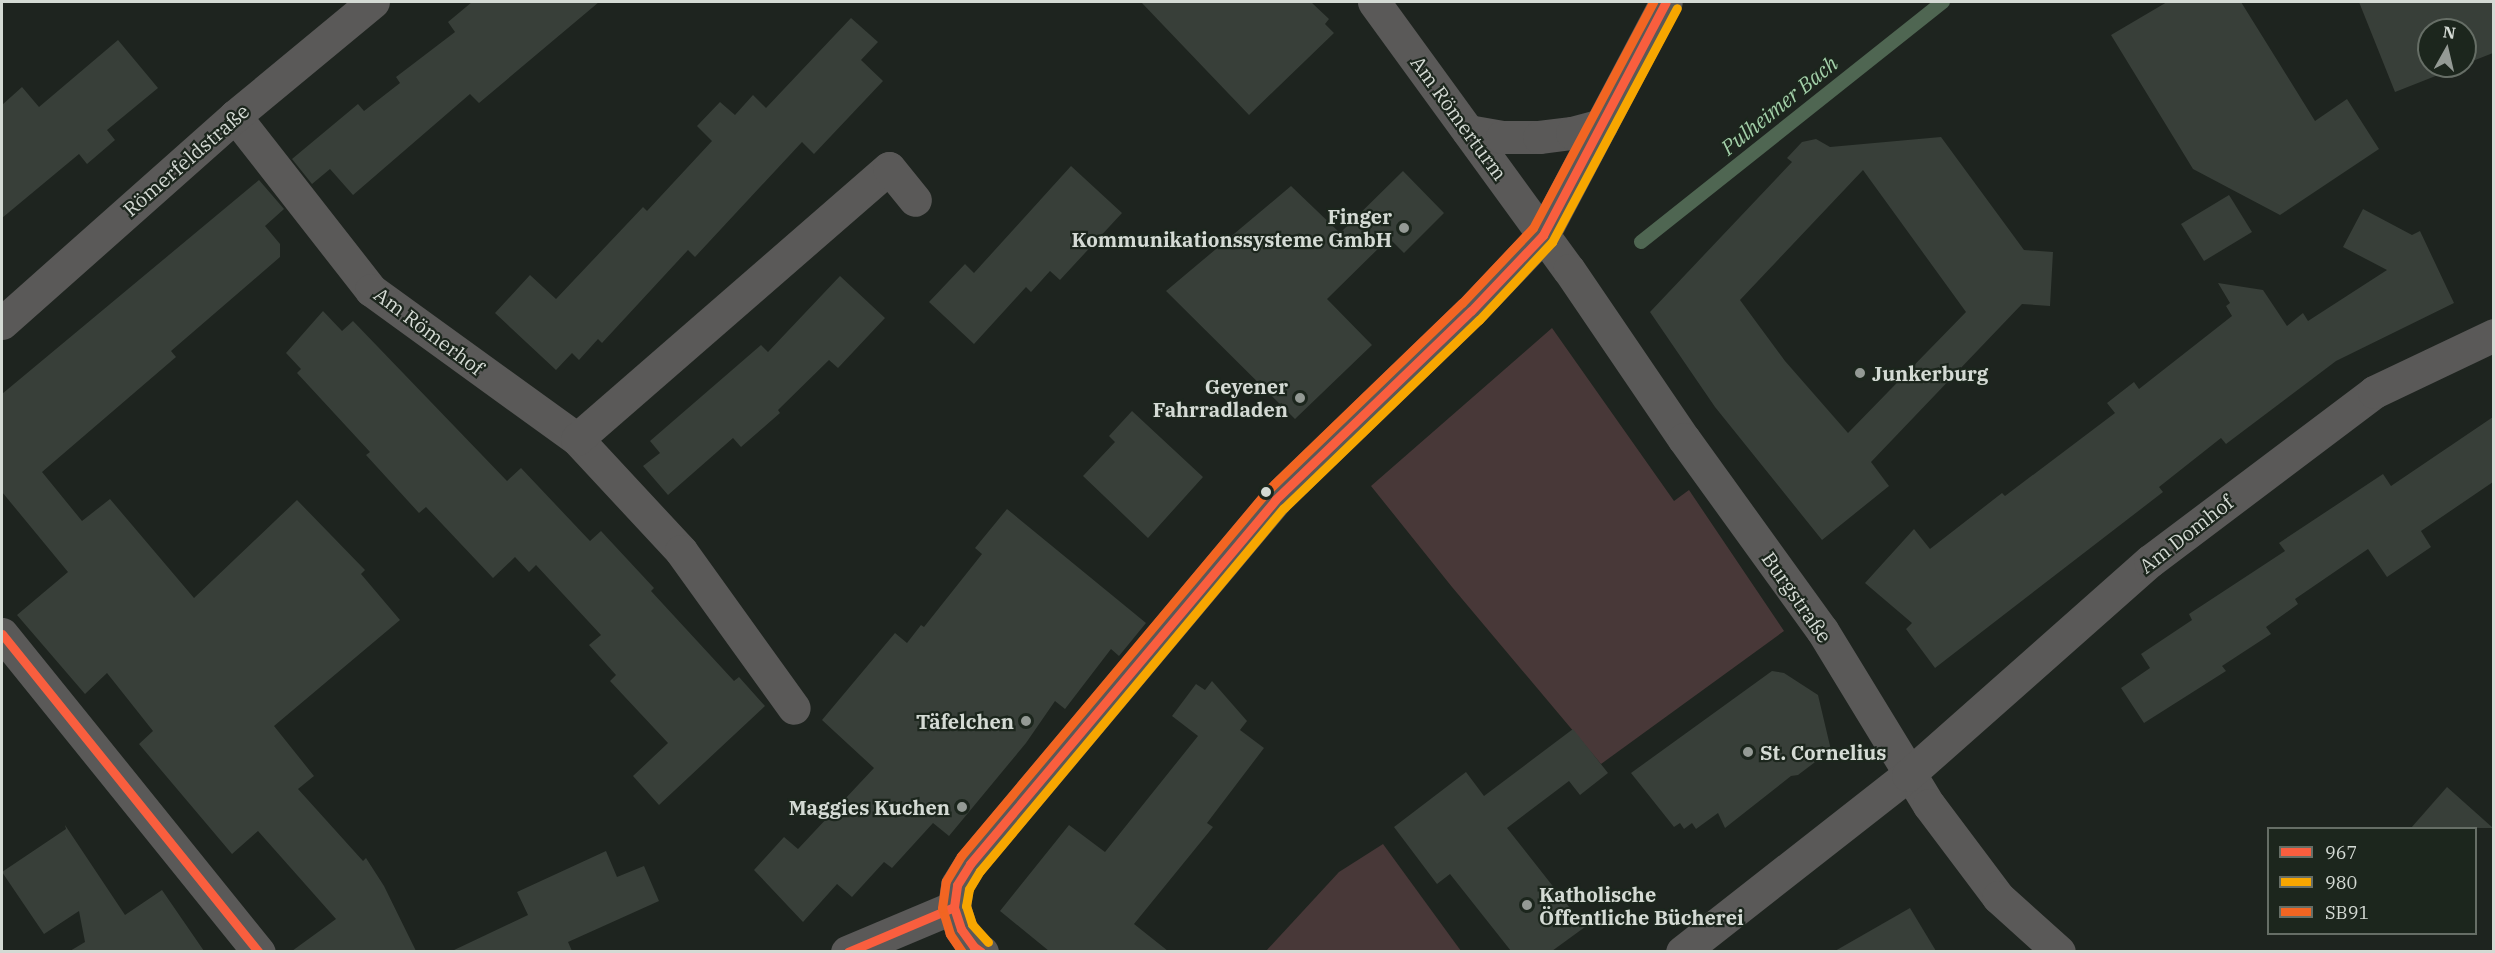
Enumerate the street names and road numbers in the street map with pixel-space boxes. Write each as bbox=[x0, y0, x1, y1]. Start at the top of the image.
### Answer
street label: Am Römerturm bbox=[1406, 51, 1512, 185]
street label: Römerfeldstraße bbox=[118, 99, 254, 221]
street label: Am Römerhof bbox=[369, 282, 489, 380]
street label: Am Domhof bbox=[2134, 490, 2238, 578]
street label: Burgstraße bbox=[1757, 547, 1837, 647]

